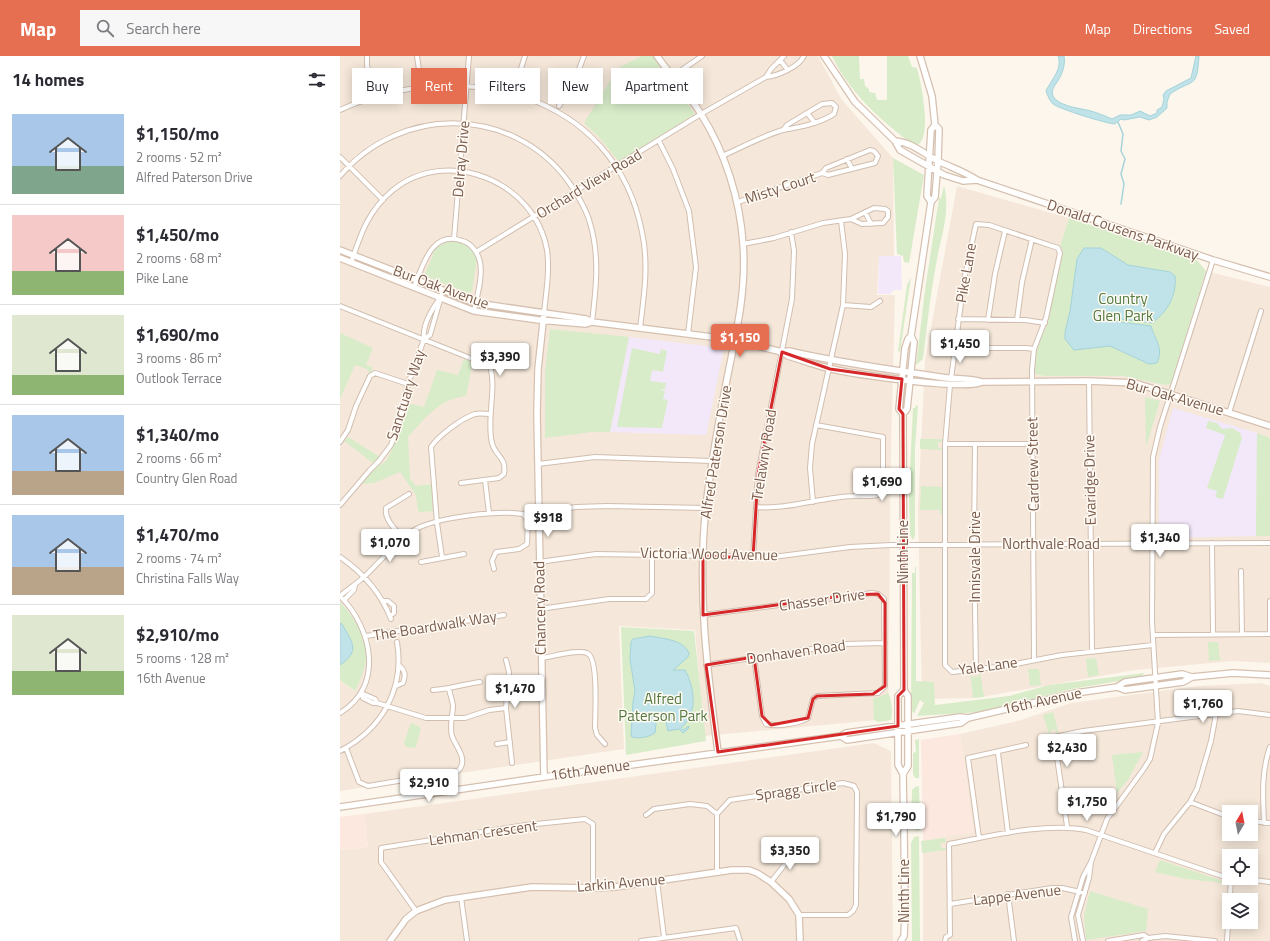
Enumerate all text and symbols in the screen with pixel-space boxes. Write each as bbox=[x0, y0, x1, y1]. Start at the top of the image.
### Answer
search box bbox=[80, 10, 360, 46]
text: Map bbox=[20, 14, 56, 43]
icon: search bbox=[94, 17, 116, 39]
text: Search here bbox=[126, 17, 201, 40]
text: Map bbox=[1085, 18, 1111, 39]
text: Directions bbox=[1133, 18, 1192, 39]
text: Saved bbox=[1214, 18, 1250, 39]
text: 14 homes bbox=[12, 67, 84, 93]
chip: Buy bbox=[352, 68, 403, 104]
chip: Rent bbox=[411, 68, 467, 104]
chip: Filters bbox=[475, 68, 540, 104]
chip: New bbox=[548, 68, 603, 104]
chip: Apartment bbox=[611, 68, 703, 104]
icon: filters bbox=[306, 69, 328, 91]
street label: Delray Drive bbox=[446, 120, 475, 198]
text: $1,150/mo bbox=[136, 121, 219, 147]
icon: home bbox=[44, 130, 92, 178]
street label: Orchard View Road bbox=[531, 143, 646, 224]
text: 2 rooms · 52 m² bbox=[136, 147, 222, 167]
street label: Misty Court bbox=[742, 165, 819, 210]
text: Alfred Paterson Drive bbox=[136, 167, 253, 187]
street label: Donald Cousens Parkway bbox=[1044, 193, 1202, 266]
text: $1,450/mo bbox=[136, 222, 219, 248]
icon: home bbox=[44, 231, 92, 279]
street label: Pike Lane bbox=[949, 241, 982, 305]
text: 2 rooms · 68 m² bbox=[136, 248, 222, 268]
street label: Bur Oak Avenue bbox=[390, 259, 492, 315]
text: Pike Lane bbox=[136, 268, 188, 288]
park label: Country Glen Park bbox=[1093, 287, 1153, 327]
text: $1,690/mo bbox=[136, 322, 219, 348]
pin: $1,150 bbox=[707, 324, 773, 358]
text: $1,150 bbox=[720, 327, 760, 347]
pin: $1,450 bbox=[927, 330, 993, 364]
icon: home bbox=[44, 331, 92, 379]
text: $1,450 bbox=[940, 333, 980, 353]
pin: $3,390 bbox=[467, 343, 533, 377]
street label: Sanctuary Way bbox=[380, 346, 431, 443]
text: $3,390 bbox=[480, 346, 520, 366]
text: 3 rooms · 86 m² bbox=[136, 348, 222, 368]
text: Outlook Terrace bbox=[136, 368, 222, 388]
street label: Bur Oak Avenue bbox=[1124, 372, 1227, 421]
street label: Alfred Paterson Drive bbox=[694, 384, 737, 520]
street label: Trelawny Road bbox=[745, 407, 782, 502]
street label: Cardrew Street bbox=[1020, 416, 1045, 511]
text: $1,340/mo bbox=[136, 422, 219, 448]
icon: home bbox=[44, 431, 92, 479]
street label: Evaridge Drive bbox=[1077, 435, 1102, 525]
text: 2 rooms · 66 m² bbox=[136, 448, 222, 468]
text: Country Glen Road bbox=[136, 468, 237, 488]
pin: $1,690 bbox=[849, 468, 915, 502]
text: $1,690 bbox=[862, 471, 902, 491]
pin: $918 bbox=[524, 504, 572, 538]
text: $918 bbox=[533, 507, 563, 527]
street label: Innisvale Drive bbox=[963, 511, 986, 603]
street label: Ninth Line bbox=[891, 520, 914, 584]
text: $1,470/mo bbox=[136, 522, 219, 548]
pin: $1,340 bbox=[1127, 524, 1193, 558]
text: $1,340 bbox=[1140, 527, 1180, 547]
pin: $1,070 bbox=[357, 529, 423, 563]
icon: home bbox=[44, 531, 92, 579]
text: $1,070 bbox=[370, 532, 410, 552]
street label: Northvale Road bbox=[1002, 532, 1100, 555]
street label: Victoria Wood Avenue bbox=[640, 541, 778, 566]
text: 2 rooms · 74 m² bbox=[136, 548, 222, 568]
street label: Chancery Road bbox=[527, 561, 552, 655]
text: Christina Falls Way bbox=[136, 568, 239, 588]
street label: Chasser Drive bbox=[777, 582, 866, 617]
street label: The Boardwalk Way bbox=[371, 604, 498, 647]
text: $2,910/mo bbox=[136, 622, 219, 648]
icon: home bbox=[44, 631, 92, 679]
street label: Donhaven Road bbox=[745, 633, 847, 670]
text: 5 rooms · 128 m² bbox=[136, 648, 229, 668]
street label: Yale Lane bbox=[957, 650, 1019, 681]
text: 16th Avenue bbox=[136, 668, 206, 688]
pin: $1,470 bbox=[482, 675, 548, 709]
text: $1,470 bbox=[495, 678, 535, 698]
street label: 16th Avenue bbox=[1000, 681, 1084, 720]
park label: Alfred Paterson Park bbox=[618, 687, 708, 727]
pin: $1,760 bbox=[1170, 690, 1236, 724]
text: $1,760 bbox=[1183, 693, 1223, 713]
pin: $2,430 bbox=[1034, 734, 1100, 768]
text: $2,430 bbox=[1047, 737, 1087, 757]
street label: 16th Avenue bbox=[549, 753, 631, 786]
pin: $2,910 bbox=[396, 769, 462, 803]
text: $2,910 bbox=[409, 772, 449, 792]
street label: Spragg Circle bbox=[754, 772, 838, 807]
pin: $1,750 bbox=[1054, 788, 1120, 822]
text: $1,750 bbox=[1067, 791, 1107, 811]
pin: $1,790 bbox=[863, 803, 929, 837]
north arrow bbox=[1222, 805, 1258, 841]
map controls bbox=[1222, 805, 1258, 929]
text: $1,790 bbox=[876, 806, 916, 826]
street label: Lehman Crescent bbox=[427, 813, 539, 851]
pin: $3,350 bbox=[757, 837, 823, 871]
text: $3,350 bbox=[770, 840, 810, 860]
button: locate bbox=[1222, 849, 1258, 885]
street label: Ninth Line bbox=[892, 859, 915, 923]
street label: Larkin Avenue bbox=[576, 867, 666, 898]
street label: Lappe Avenue bbox=[972, 878, 1062, 911]
button: layers bbox=[1222, 893, 1258, 929]

